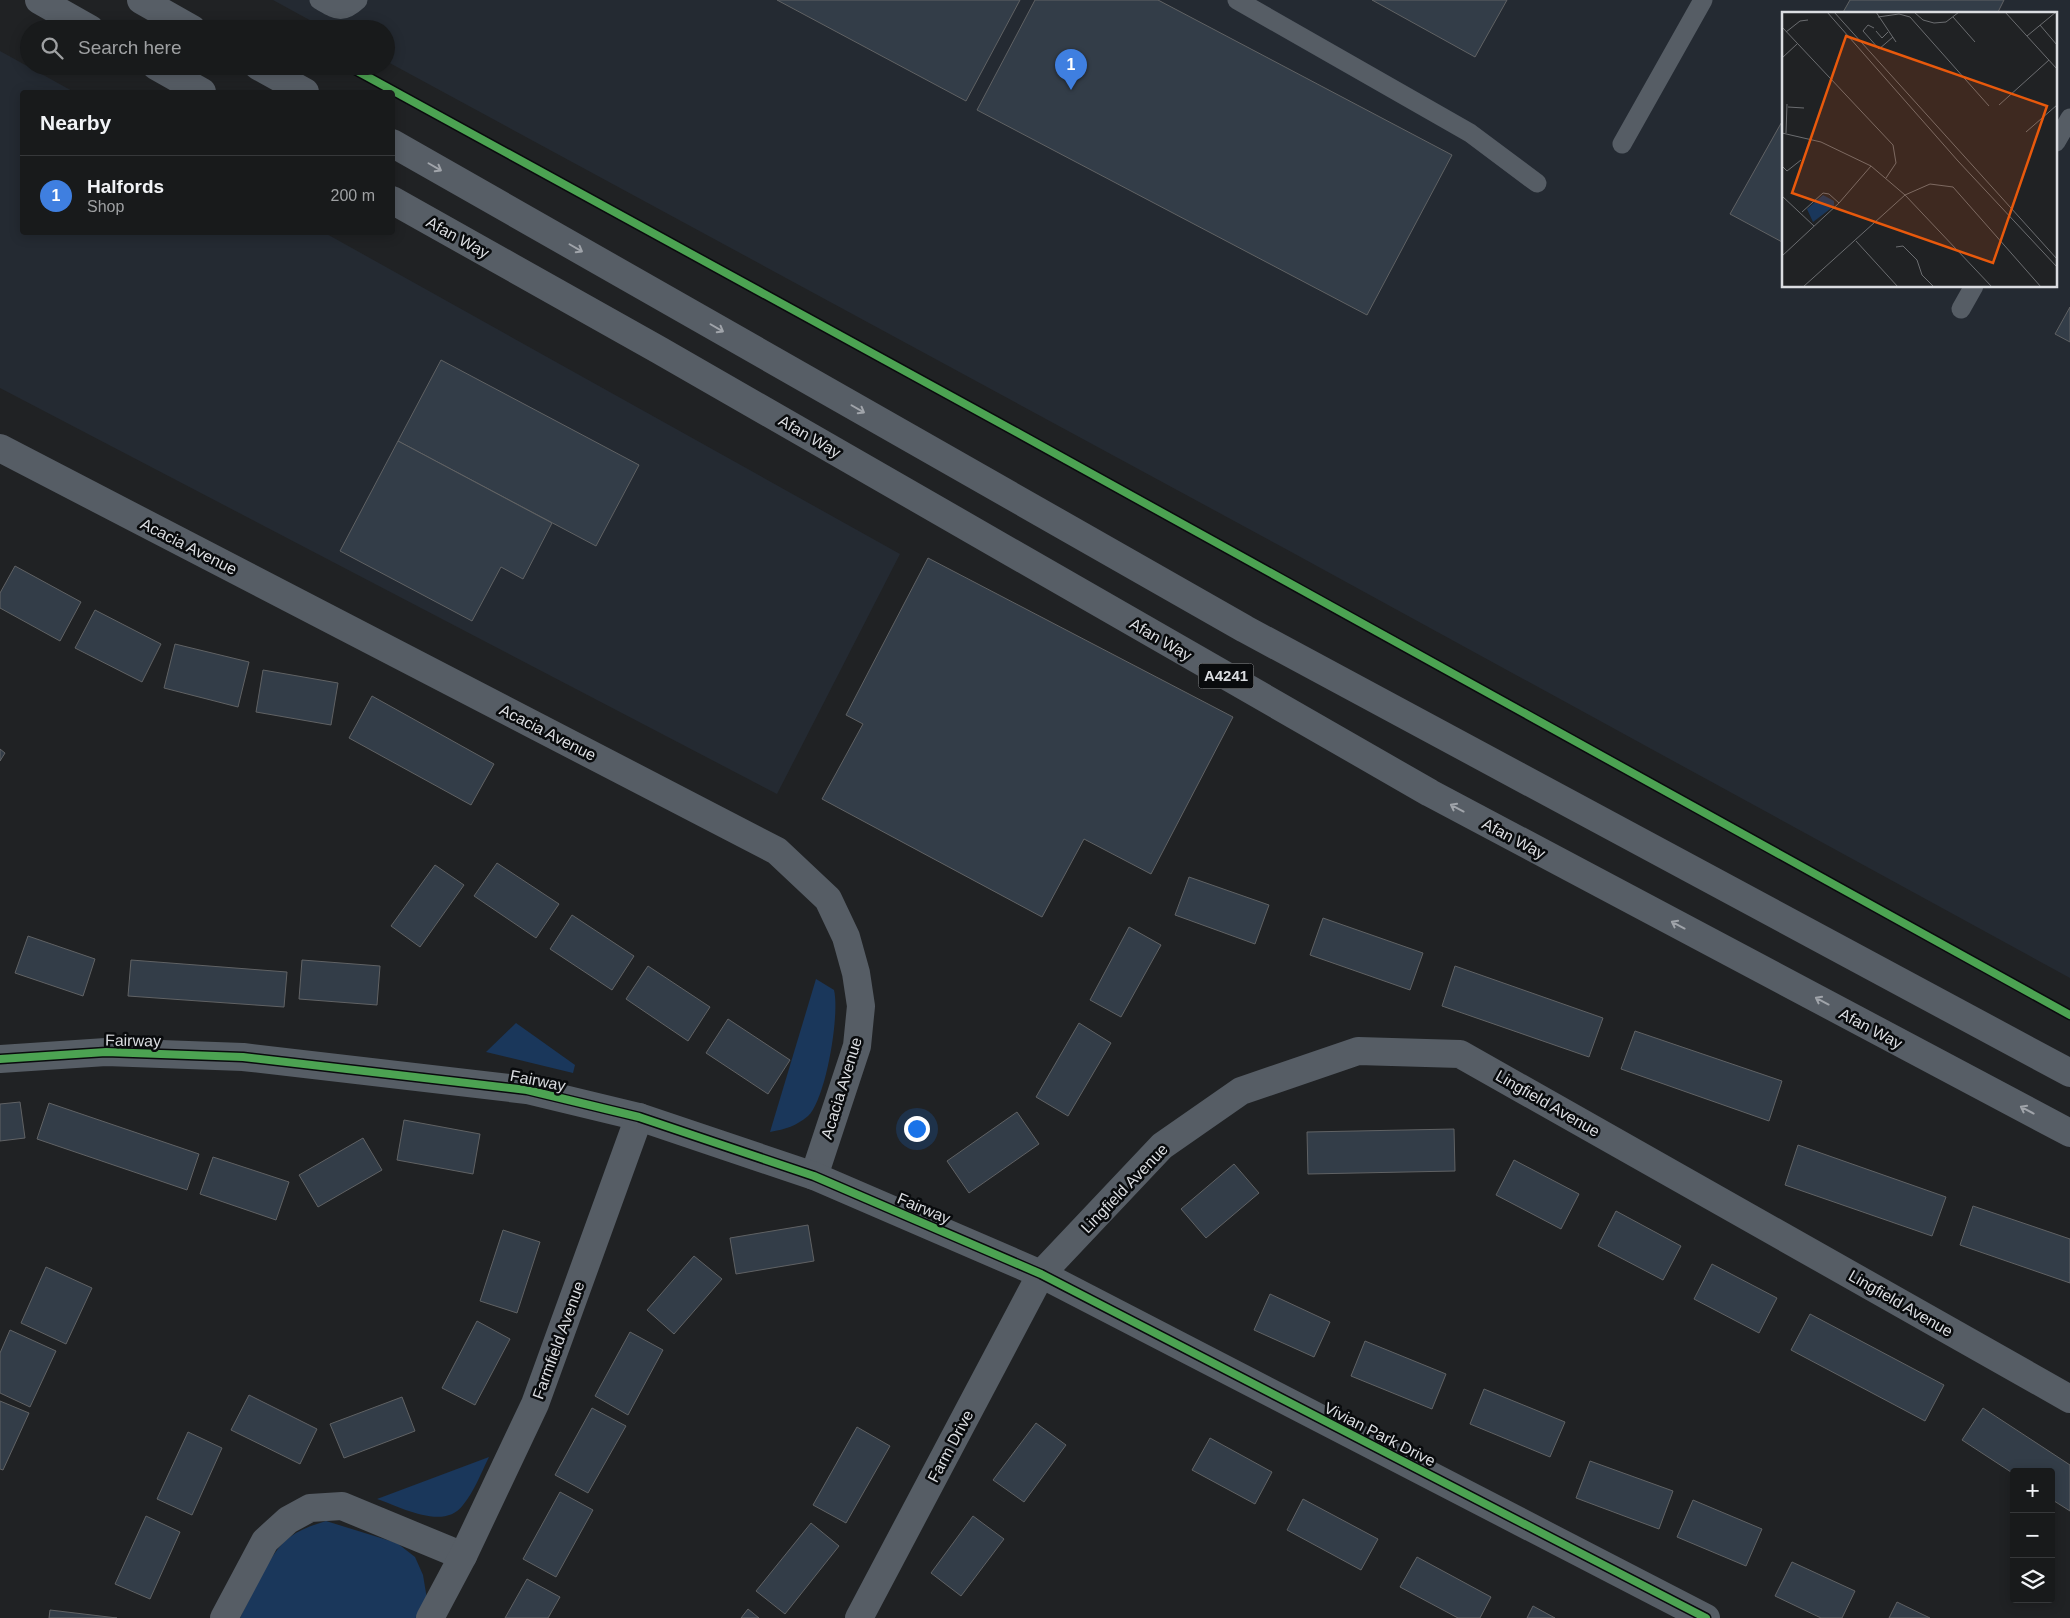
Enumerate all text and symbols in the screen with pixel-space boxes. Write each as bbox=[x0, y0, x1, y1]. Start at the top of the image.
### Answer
inset map bbox=[1782, 12, 2058, 288]
search box bbox=[20, 20, 395, 75]
icon: search bbox=[38, 34, 66, 62]
text: Search here bbox=[78, 37, 182, 58]
pin: 1 bbox=[1055, 49, 1087, 90]
text: Nearby bbox=[40, 111, 111, 134]
one-way arrow bbox=[427, 162, 441, 172]
text: Halfords bbox=[87, 176, 164, 197]
text: 1 bbox=[52, 187, 60, 204]
text: 200 m bbox=[331, 187, 375, 204]
text: Shop bbox=[87, 198, 124, 215]
street label: Afan Way bbox=[424, 213, 492, 262]
one-way arrow bbox=[568, 243, 582, 253]
one-way arrow bbox=[709, 324, 724, 334]
one-way arrow bbox=[851, 404, 865, 414]
street label: Afan Way bbox=[776, 412, 844, 461]
street label: Acacia Avenue bbox=[138, 515, 240, 578]
street label: Afan Way bbox=[1127, 615, 1195, 664]
road number: A4241 bbox=[1198, 664, 1254, 688]
street label: Acacia Avenue bbox=[497, 701, 599, 764]
one-way arrow bbox=[1450, 803, 1465, 813]
street label: Afan Way bbox=[1479, 815, 1548, 862]
one-way arrow bbox=[1671, 920, 1686, 929]
one-way arrow bbox=[1814, 996, 1829, 1006]
street label: Afan Way bbox=[1836, 1005, 1905, 1052]
street label: Fairway bbox=[105, 1032, 161, 1049]
street label: Acacia Avenue bbox=[818, 1035, 865, 1141]
street label: Fairway bbox=[509, 1067, 567, 1094]
street label: Lingfield Avenue bbox=[1493, 1067, 1603, 1140]
one-way arrow bbox=[2020, 1105, 2035, 1114]
your location bbox=[904, 1116, 930, 1142]
street label: Lingfield Avenue bbox=[1078, 1140, 1171, 1236]
street label: Fairway bbox=[895, 1190, 953, 1227]
street label: Lingfield Avenue bbox=[1846, 1267, 1956, 1340]
street label: Farmfield Avenue bbox=[529, 1279, 588, 1401]
street label: Vivian Park Drive bbox=[1321, 1399, 1438, 1470]
street label: Farm Drive bbox=[924, 1407, 977, 1485]
map controls bbox=[2010, 1468, 2055, 1603]
button: + bbox=[2010, 1468, 2055, 1513]
button: − bbox=[2010, 1513, 2055, 1558]
button: layers bbox=[2010, 1558, 2055, 1603]

